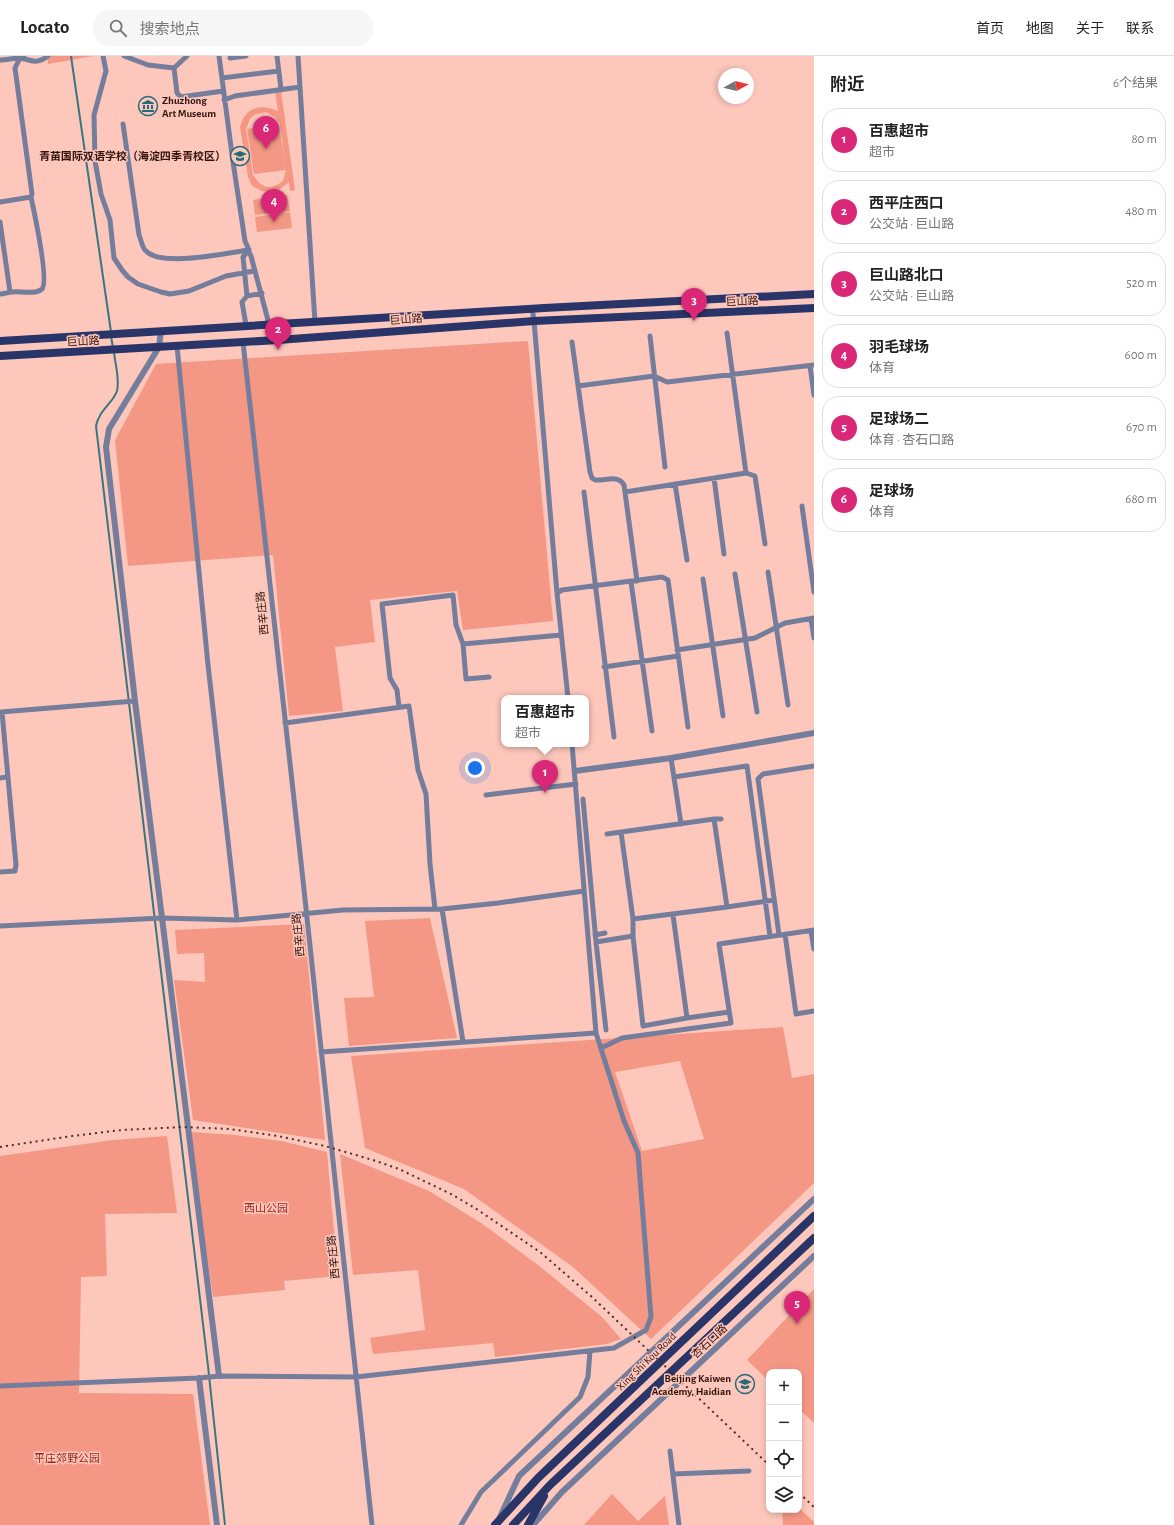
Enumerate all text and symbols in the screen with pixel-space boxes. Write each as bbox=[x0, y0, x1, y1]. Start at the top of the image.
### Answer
search box bbox=[93, 10, 373, 46]
icon: search bbox=[107, 17, 129, 39]
text: Locato bbox=[20, 18, 69, 37]
text: 搜索地点 bbox=[139, 22, 199, 37]
text: 首页 bbox=[976, 22, 1004, 36]
text: 地图 bbox=[1026, 22, 1054, 36]
text: 关于 bbox=[1076, 22, 1104, 36]
text: 联系 bbox=[1126, 22, 1154, 36]
north arrow bbox=[718, 68, 754, 104]
text: 附近 bbox=[830, 76, 864, 93]
text: 6个结果 bbox=[1113, 77, 1158, 90]
museum icon: Zhuzhong Art Museum bbox=[137, 95, 159, 117]
place label: Zhuzhong Art Museum bbox=[162, 95, 216, 119]
pin: 6 bbox=[253, 116, 279, 149]
text: 百惠超市 bbox=[869, 124, 929, 139]
text: 1 bbox=[842, 133, 846, 146]
text: 80 m bbox=[1131, 133, 1157, 146]
school or university icon: 青苗国际双语学校（海淀四季青校区） bbox=[229, 145, 251, 167]
text: 超市 bbox=[869, 146, 895, 159]
place label: 青苗国际双语学校（海淀四季青校区） bbox=[39, 150, 226, 162]
pin: 4 bbox=[261, 189, 287, 222]
text: 西平庄西口 bbox=[869, 196, 944, 211]
text: 2 bbox=[841, 205, 847, 218]
text: 480 m bbox=[1125, 205, 1157, 218]
text: 公交站 · 巨山路 bbox=[869, 218, 954, 231]
text: 巨山路北口 bbox=[869, 268, 944, 283]
text: 3 bbox=[841, 277, 847, 290]
text: 520 m bbox=[1126, 277, 1157, 290]
pin: 3 bbox=[681, 288, 707, 321]
text: 公交站 · 巨山路 bbox=[869, 290, 954, 303]
street label: 巨山路 bbox=[725, 294, 759, 308]
street label: 巨山路 bbox=[389, 312, 423, 326]
pin: 2 bbox=[265, 317, 291, 350]
street label: 巨山路 bbox=[66, 334, 100, 348]
text: 羽毛球场 bbox=[869, 340, 929, 355]
text: 4 bbox=[841, 349, 847, 362]
text: 600 m bbox=[1125, 349, 1157, 362]
text: 体育 bbox=[869, 362, 895, 375]
text: 足球场二 bbox=[869, 412, 929, 427]
text: 5 bbox=[841, 421, 847, 434]
text: 670 m bbox=[1126, 421, 1157, 434]
text: 体育 · 杏石口路 bbox=[869, 434, 954, 447]
text: 足球场 bbox=[869, 484, 914, 499]
text: 6 bbox=[841, 493, 847, 506]
text: 680 m bbox=[1125, 493, 1157, 506]
text: 体育 bbox=[869, 506, 895, 519]
street label: 西辛庄路 bbox=[254, 590, 270, 636]
popup bbox=[501, 695, 589, 747]
text: 百惠超市 bbox=[515, 705, 575, 720]
text: 超市 bbox=[515, 727, 541, 740]
your location bbox=[465, 758, 485, 778]
pin: 1 bbox=[532, 760, 558, 793]
street label: 西辛庄路 bbox=[290, 912, 306, 958]
park label: 西山公园 bbox=[244, 1203, 288, 1214]
street label: 西辛庄路 bbox=[325, 1234, 341, 1280]
pin: 5 bbox=[784, 1291, 810, 1324]
street label: 杏石口路 bbox=[689, 1322, 729, 1360]
street label: Xing Shi Kou Road bbox=[615, 1330, 678, 1392]
map controls bbox=[766, 1369, 802, 1513]
button: + bbox=[766, 1369, 802, 1405]
place label: Beijing Kaiwen Academy, Haidian bbox=[652, 1373, 731, 1397]
school or university icon: Beijing Kaiwen Academy, Haidian bbox=[734, 1373, 756, 1395]
button: − bbox=[766, 1405, 802, 1441]
button: locate bbox=[766, 1441, 802, 1477]
park label: 平庄郊野公园 bbox=[34, 1452, 100, 1464]
button: layers bbox=[766, 1477, 802, 1513]

